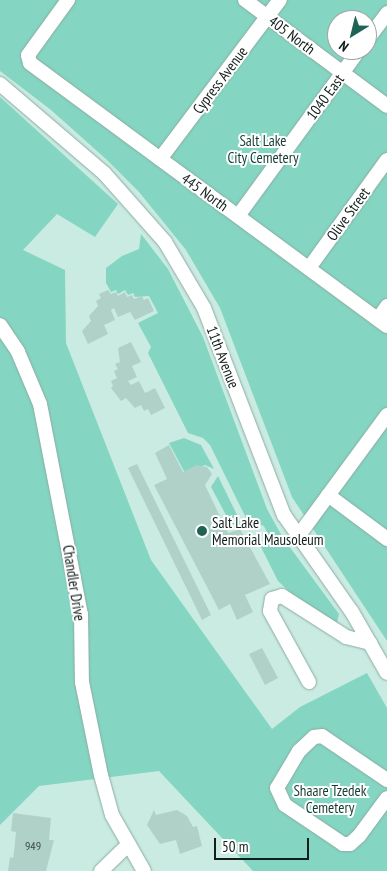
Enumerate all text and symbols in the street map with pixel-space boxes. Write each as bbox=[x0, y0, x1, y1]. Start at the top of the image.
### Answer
north arrow bbox=[327, 10, 377, 60]
street label: 405 North bbox=[265, 12, 319, 58]
text: N bbox=[335, 37, 352, 56]
street label: Cypress Avenue bbox=[189, 43, 251, 117]
street label: 1040 East bbox=[302, 71, 348, 123]
park label: Salt Lake City Cemetery bbox=[227, 131, 299, 166]
street label: 445 North bbox=[178, 169, 232, 215]
street label: Olive Street bbox=[323, 184, 373, 244]
street label: 11th Avenue bbox=[203, 323, 243, 391]
place label: Salt Lake Memorial Mausoleum bbox=[212, 513, 324, 548]
marker: Salt Lake Memorial Mausoleum bbox=[196, 525, 208, 537]
street label: Chandler Drive bbox=[59, 544, 89, 622]
park label: Shaare Tzedek Cemetery bbox=[293, 781, 367, 816]
scale bar bbox=[217, 828, 312, 860]
text: 50 m bbox=[222, 837, 248, 856]
house number: 949 bbox=[25, 839, 41, 853]

